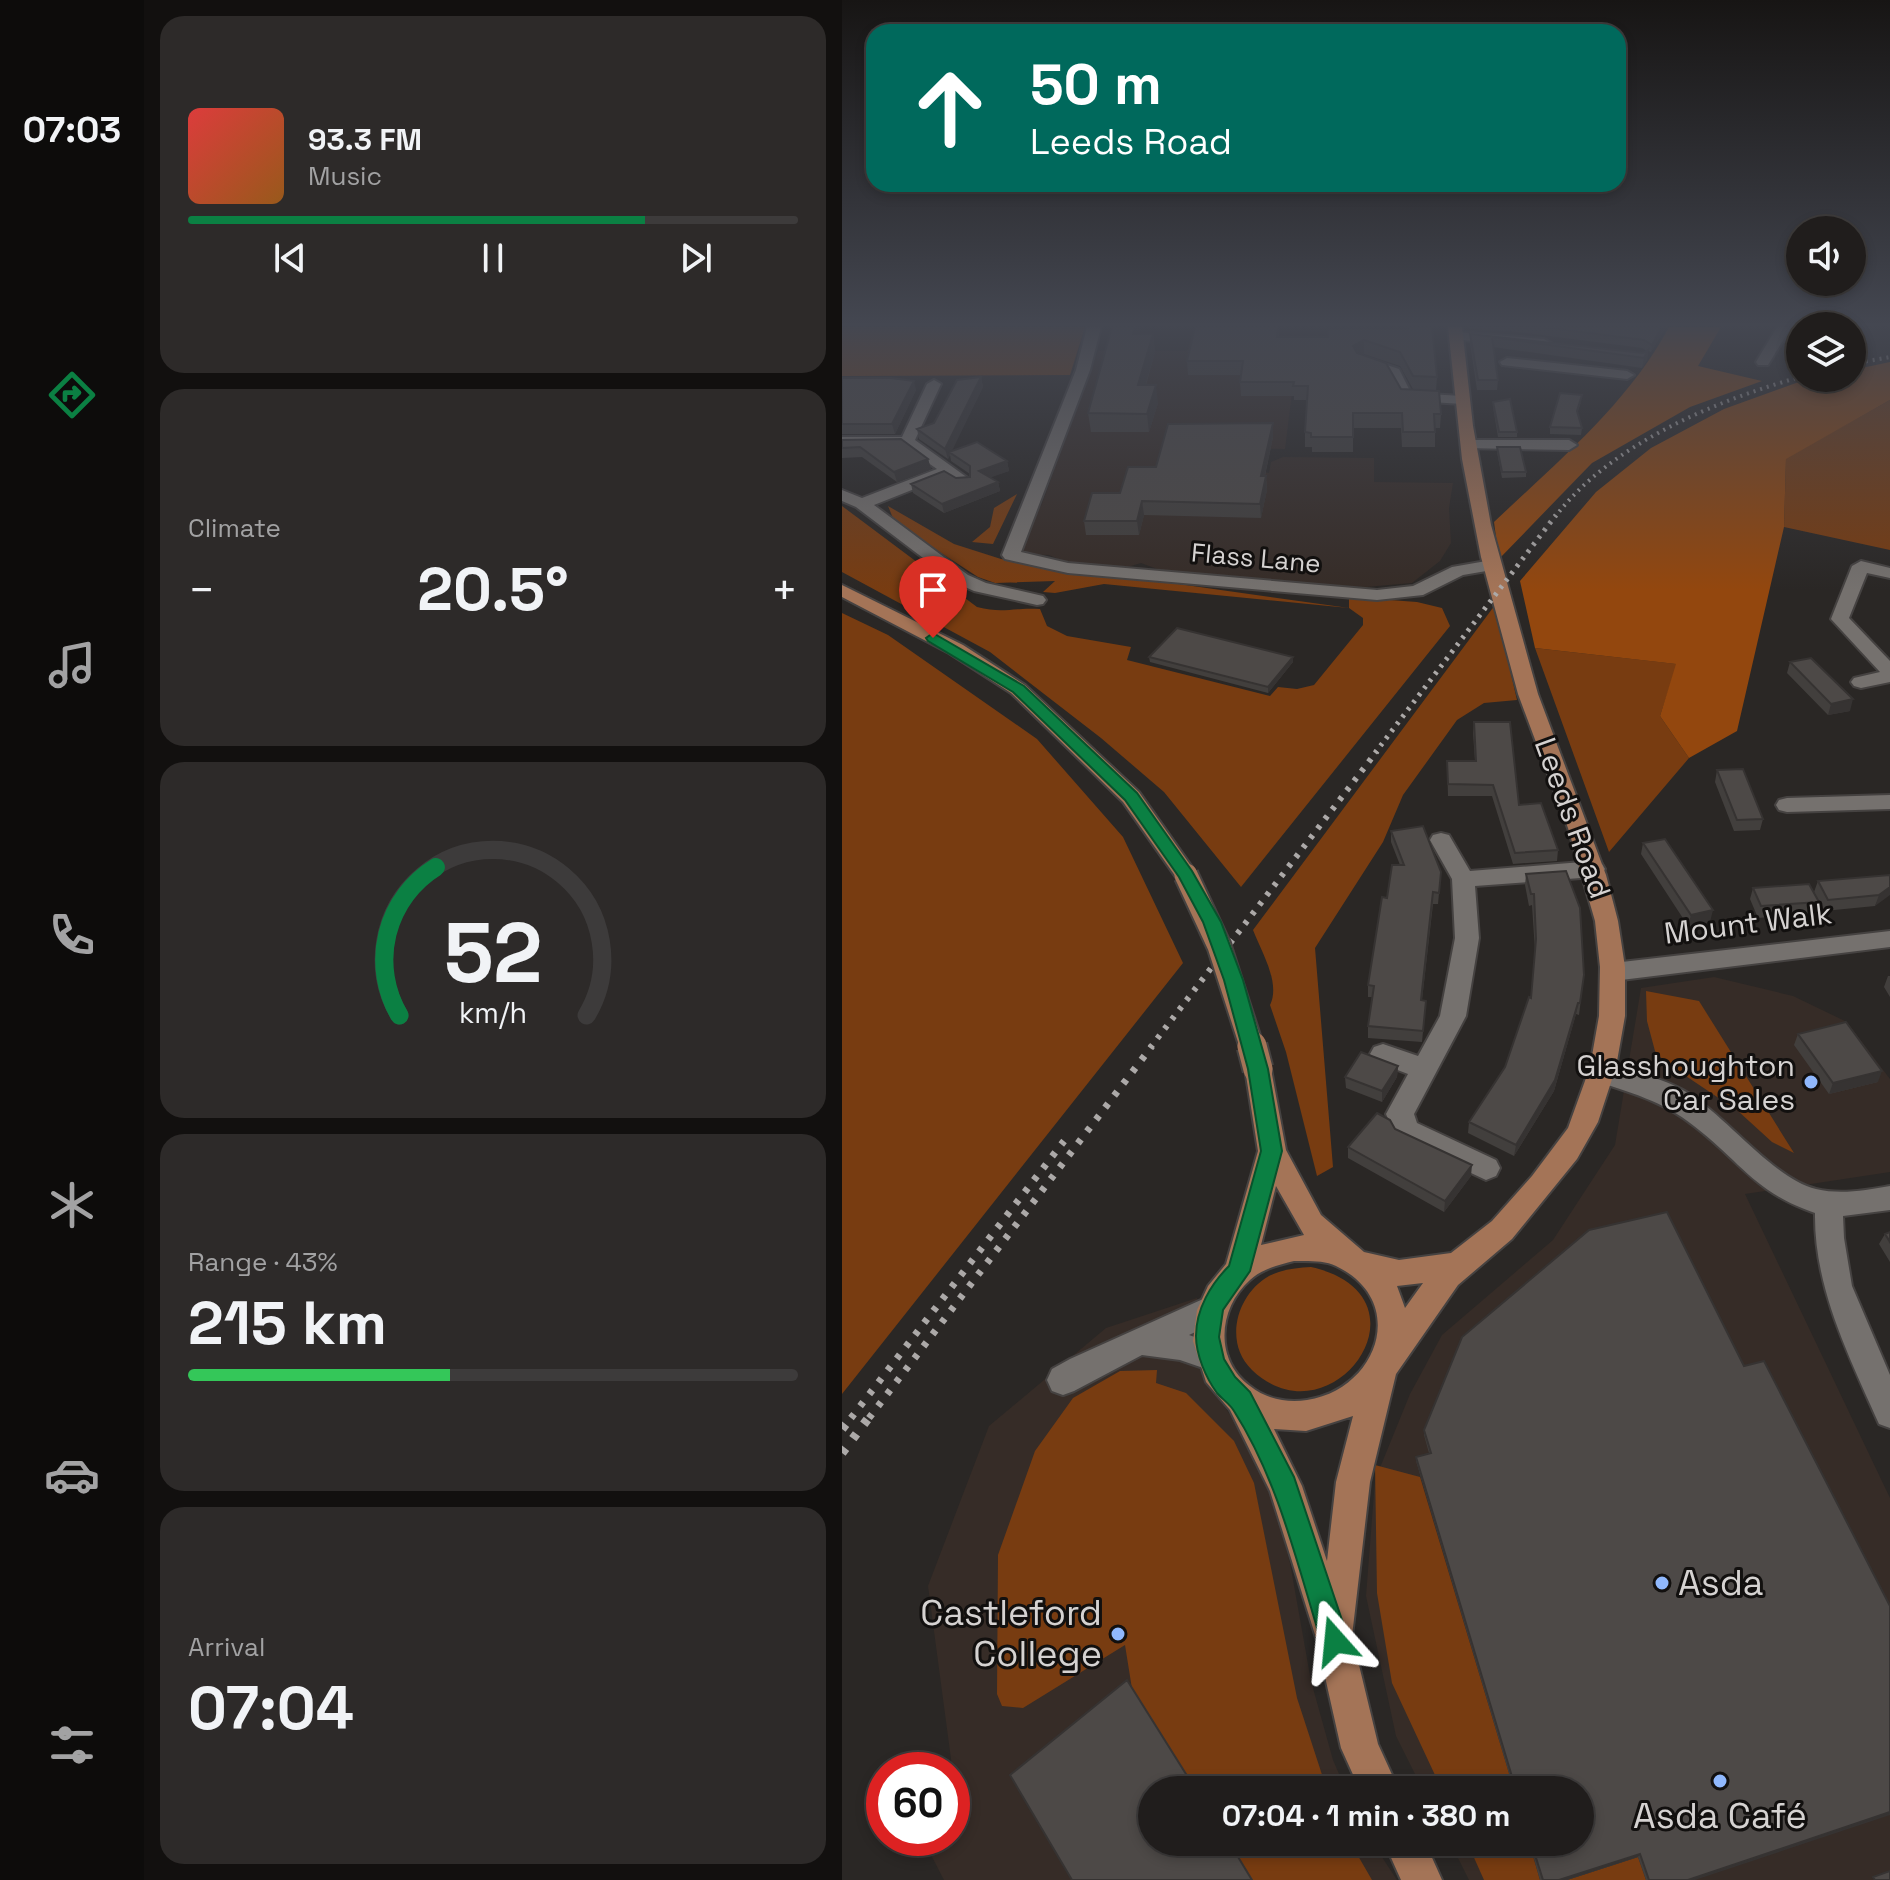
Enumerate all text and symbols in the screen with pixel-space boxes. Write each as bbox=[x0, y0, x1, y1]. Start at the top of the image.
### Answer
text: 50 m bbox=[1030, 49, 1162, 120]
icon: ahead bbox=[898, 56, 1002, 160]
text: 07:03 bbox=[23, 107, 121, 153]
text: Leeds Road bbox=[1030, 119, 1232, 165]
text: 93.3 FM bbox=[308, 120, 422, 159]
text: Music bbox=[308, 159, 382, 193]
map controls bbox=[1786, 216, 1866, 392]
button: sound bbox=[1786, 216, 1866, 296]
icon: previous bbox=[268, 236, 312, 280]
icon: pause bbox=[471, 236, 515, 280]
icon: next bbox=[674, 236, 718, 280]
button: layers bbox=[1786, 312, 1866, 392]
icon: directions bbox=[44, 367, 100, 423]
text: Climate bbox=[188, 511, 281, 545]
street label: Flass Lane bbox=[1190, 535, 1322, 581]
text: 20.5° bbox=[417, 551, 569, 628]
pin bbox=[899, 556, 967, 638]
text: − bbox=[188, 562, 215, 618]
text: + bbox=[771, 562, 798, 618]
icon: arrive bbox=[911, 568, 955, 612]
icon: music bbox=[44, 637, 100, 693]
street label: Leeds Road bbox=[1526, 732, 1620, 904]
street label: Mount Walk bbox=[1662, 893, 1834, 953]
text: 52 bbox=[444, 900, 542, 1006]
icon: phone bbox=[44, 907, 100, 963]
text: km/h bbox=[459, 995, 527, 1031]
place label: Glasshoughton Car Sales bbox=[1576, 1046, 1795, 1119]
marker: Glasshoughton Car Sales bbox=[1802, 1073, 1820, 1091]
icon: climate bbox=[44, 1177, 100, 1233]
text: Range · 43% bbox=[188, 1245, 338, 1279]
text: 215 km bbox=[188, 1285, 387, 1362]
icon: car bbox=[44, 1447, 100, 1503]
place label: Asda bbox=[1678, 1560, 1764, 1606]
marker: Asda bbox=[1653, 1574, 1671, 1592]
place label: Castleford College bbox=[920, 1590, 1102, 1677]
position arrow bbox=[1293, 1599, 1377, 1683]
marker: Castleford College bbox=[1109, 1625, 1127, 1643]
text: Arrival bbox=[188, 1630, 265, 1664]
text: 07:04 bbox=[188, 1670, 354, 1747]
icon: filters bbox=[44, 1717, 100, 1773]
speed limit sign: 60 bbox=[866, 1752, 970, 1856]
marker: Asda Café bbox=[1711, 1772, 1729, 1790]
place label: Asda Café bbox=[1633, 1793, 1807, 1839]
text: 07:04 · 1 min · 380 m bbox=[1222, 1796, 1510, 1835]

